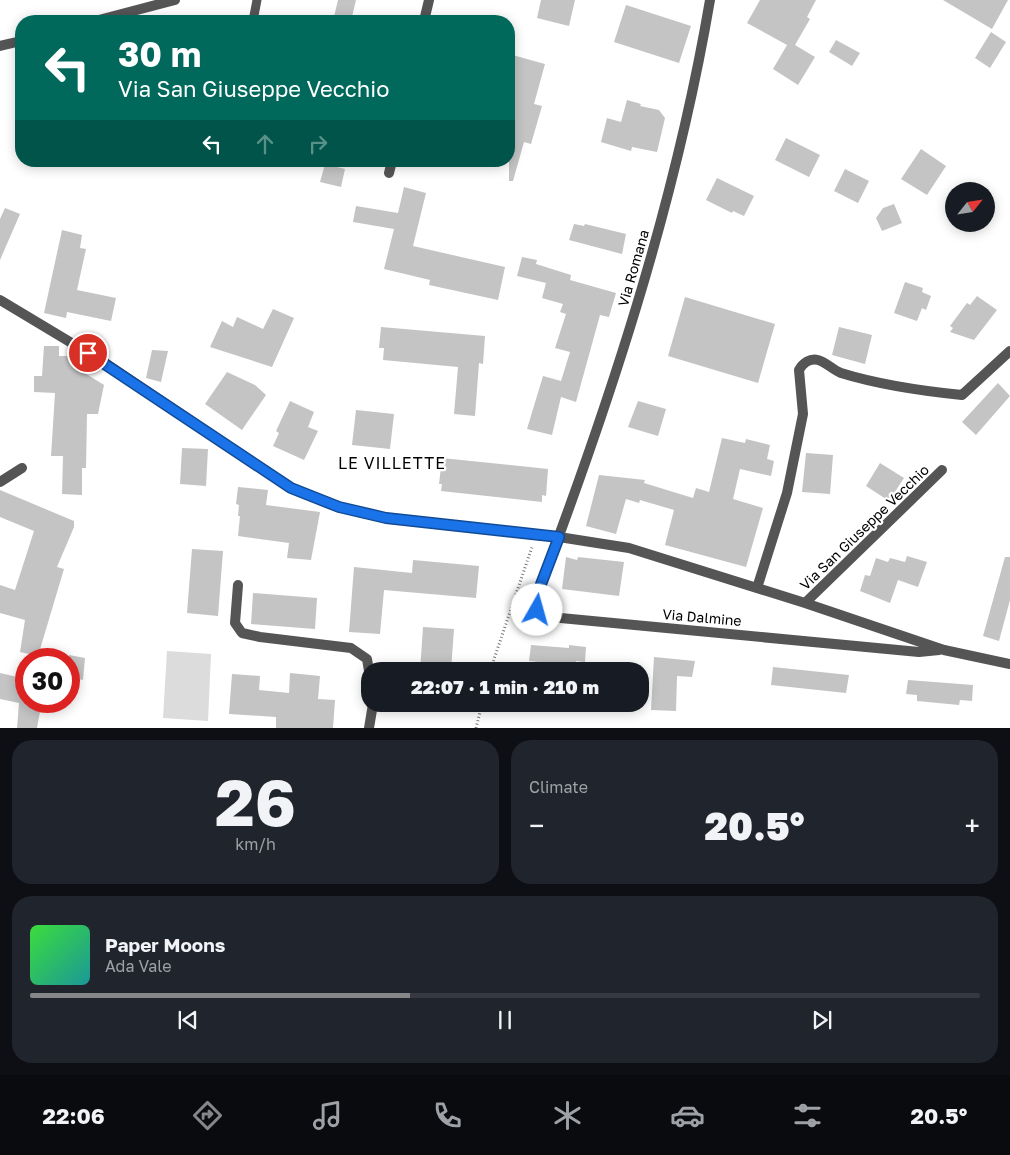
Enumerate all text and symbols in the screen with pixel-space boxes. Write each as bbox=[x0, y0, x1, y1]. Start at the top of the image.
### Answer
text: 30 m bbox=[118, 33, 201, 75]
icon: left bbox=[35, 35, 100, 100]
text: Via San Giuseppe Vecchio bbox=[118, 75, 389, 102]
icon: left bbox=[198, 130, 226, 158]
icon: ahead bbox=[251, 130, 279, 158]
icon: right bbox=[304, 130, 332, 158]
north arrow bbox=[945, 182, 995, 232]
map controls bbox=[945, 182, 995, 232]
street label: Via Romana bbox=[614, 228, 652, 308]
pin bbox=[67, 332, 109, 374]
icon: arrive bbox=[74, 339, 102, 367]
district label: LE VILLETTE bbox=[338, 453, 446, 473]
street label: Via San Giuseppe Vecchio bbox=[796, 461, 932, 593]
position arrow bbox=[510, 583, 562, 635]
street label: Via Dalmine bbox=[662, 605, 742, 629]
speed limit sign: 30 bbox=[15, 648, 80, 713]
text: 22:07 · 1 min · 210 m bbox=[411, 675, 599, 698]
text: 26 bbox=[215, 762, 296, 840]
text: Climate bbox=[529, 777, 588, 797]
text: 20.5° bbox=[705, 803, 804, 848]
text: − bbox=[529, 809, 544, 842]
text: + bbox=[965, 809, 980, 842]
text: km/h bbox=[235, 834, 276, 854]
text: Paper Moons bbox=[105, 933, 225, 956]
text: Ada Vale bbox=[105, 956, 171, 976]
icon: previous bbox=[174, 1006, 202, 1034]
icon: pause bbox=[491, 1006, 519, 1034]
icon: next bbox=[808, 1006, 836, 1034]
icon: directions bbox=[190, 1098, 225, 1133]
icon: music bbox=[310, 1098, 345, 1133]
icon: phone bbox=[430, 1098, 465, 1133]
icon: climate bbox=[550, 1098, 585, 1133]
icon: car bbox=[670, 1098, 705, 1133]
icon: filters bbox=[790, 1098, 825, 1133]
text: 22:06 bbox=[43, 1102, 105, 1129]
text: 20.5° bbox=[911, 1102, 967, 1129]

